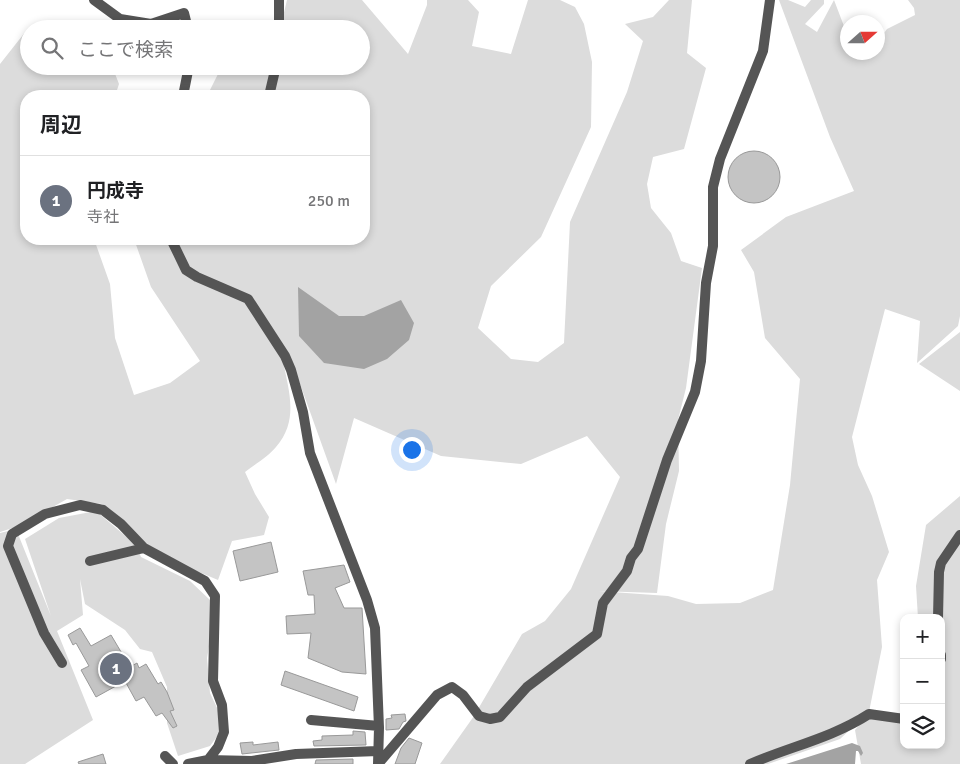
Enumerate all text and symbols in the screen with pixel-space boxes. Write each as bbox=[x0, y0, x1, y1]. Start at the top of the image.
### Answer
north arrow bbox=[840, 15, 885, 60]
search box bbox=[20, 20, 370, 75]
icon: search bbox=[38, 34, 66, 62]
text: ここで検索 bbox=[78, 38, 173, 62]
text: 周辺 bbox=[40, 112, 82, 138]
text: 円成寺 bbox=[87, 179, 144, 203]
text: 1 bbox=[52, 191, 60, 211]
text: 250 m bbox=[308, 191, 350, 211]
text: 寺社 bbox=[87, 207, 119, 227]
your location bbox=[399, 437, 425, 463]
map controls bbox=[900, 614, 945, 749]
button: + bbox=[900, 614, 945, 659]
pin: 1 bbox=[100, 650, 132, 688]
button: − bbox=[900, 659, 945, 704]
button: layers bbox=[900, 704, 945, 749]

